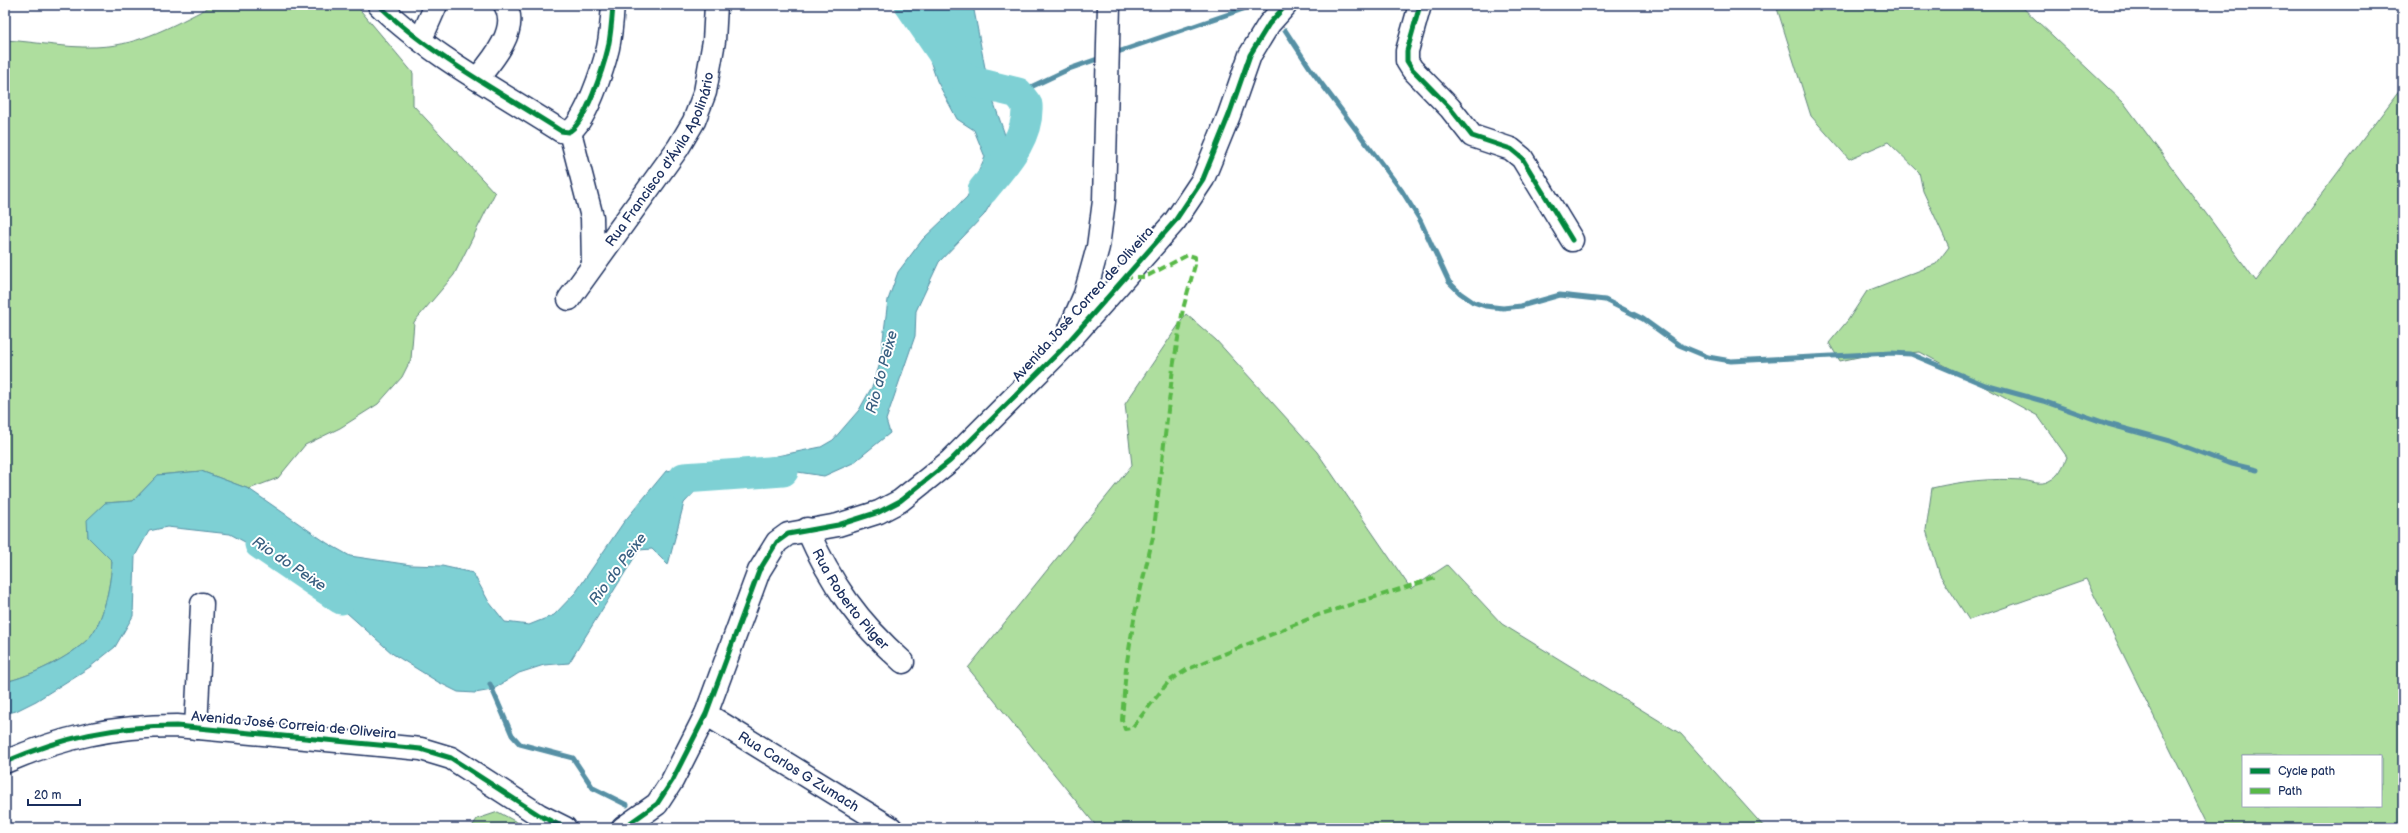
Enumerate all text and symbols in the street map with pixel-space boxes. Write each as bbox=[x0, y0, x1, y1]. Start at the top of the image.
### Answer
street label: Rua Francisco d'Ávila Apolinário bbox=[601, 70, 717, 250]
street label: Avenida José Correa de Oliveira bbox=[1009, 223, 1157, 385]
water label: Rio do Peixe bbox=[862, 328, 902, 416]
water label: Rio do Peixe bbox=[585, 529, 651, 609]
water label: Rio do Peixe bbox=[248, 532, 330, 596]
street label: Rua Roberto Pilger bbox=[809, 546, 894, 654]
street label: Avenida José Correia de Oliveira bbox=[191, 708, 397, 742]
street label: Rua Carlos G Zumach bbox=[735, 727, 863, 815]
legend bbox=[2242, 755, 2382, 807]
text: Cycle path bbox=[2278, 764, 2335, 779]
scale bar bbox=[28, 781, 80, 807]
text: Path bbox=[2278, 784, 2303, 799]
text: 20 m bbox=[34, 788, 61, 803]

